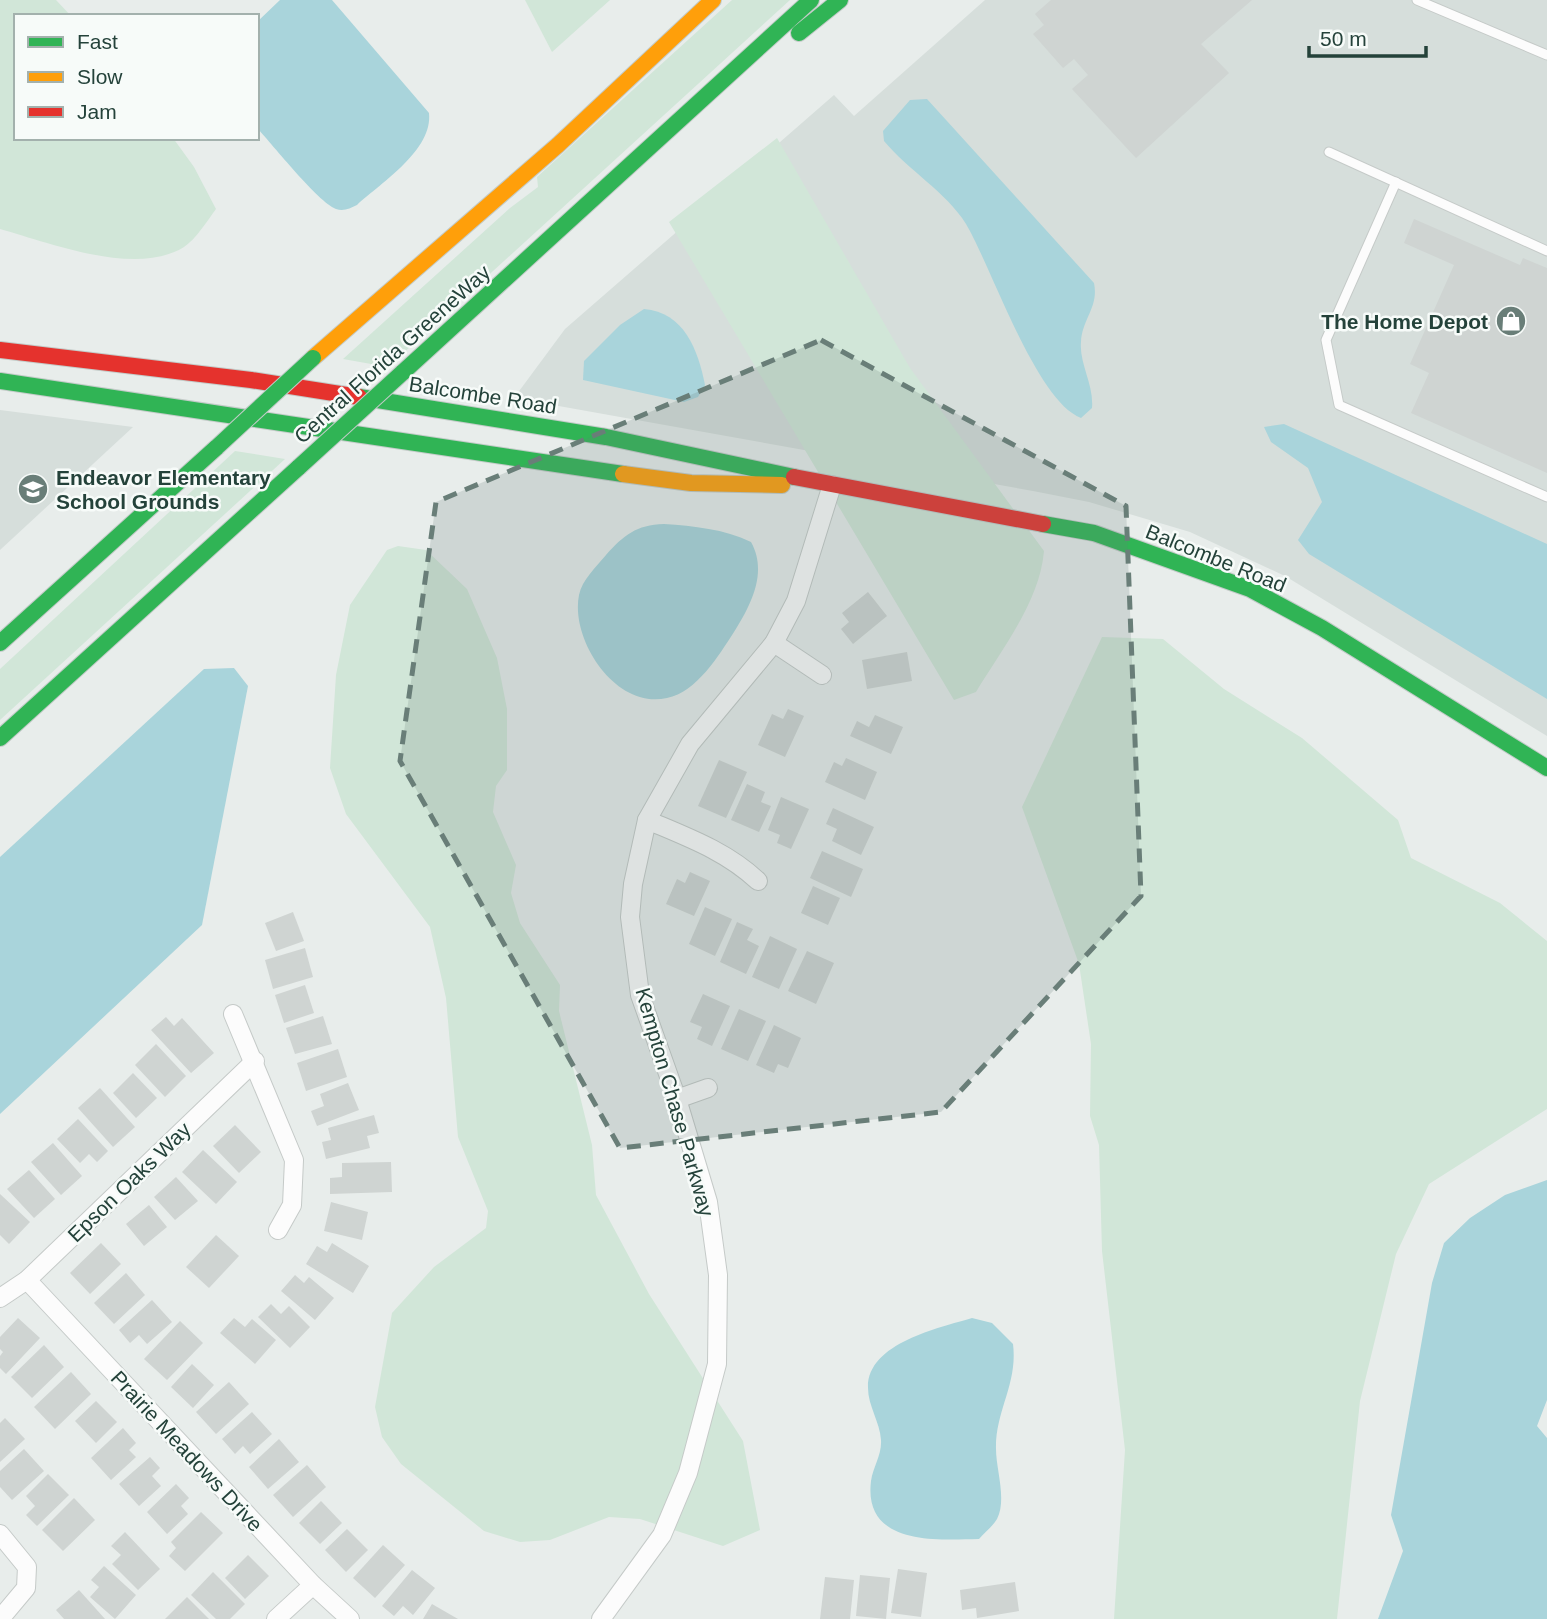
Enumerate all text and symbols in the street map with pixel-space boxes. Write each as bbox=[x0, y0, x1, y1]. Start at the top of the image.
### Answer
legend bbox=[14, 14, 259, 140]
scale bar bbox=[1309, 14, 1426, 58]
text: 50 m bbox=[1320, 27, 1367, 50]
text: Fast bbox=[77, 30, 118, 53]
text: Slow bbox=[77, 65, 123, 88]
text: Jam bbox=[77, 100, 117, 123]
street label: Central Florida GreeneWay bbox=[290, 260, 495, 448]
shop icon: The Home Depot bbox=[1494, 304, 1528, 338]
place label: The Home Depot bbox=[1321, 310, 1488, 333]
street label: Balcombe Road bbox=[407, 372, 559, 418]
place label: Endeavor Elementary School Grounds bbox=[56, 466, 271, 513]
school or university icon: Endeavor Elementary School Grounds bbox=[16, 472, 50, 506]
street label: Balcombe Road bbox=[1142, 519, 1290, 597]
street label: Kempton Chase Parkway bbox=[631, 985, 719, 1220]
street label: Epson Oaks Way bbox=[63, 1117, 195, 1246]
street label: Prairie Meadows Drive bbox=[107, 1366, 267, 1536]

